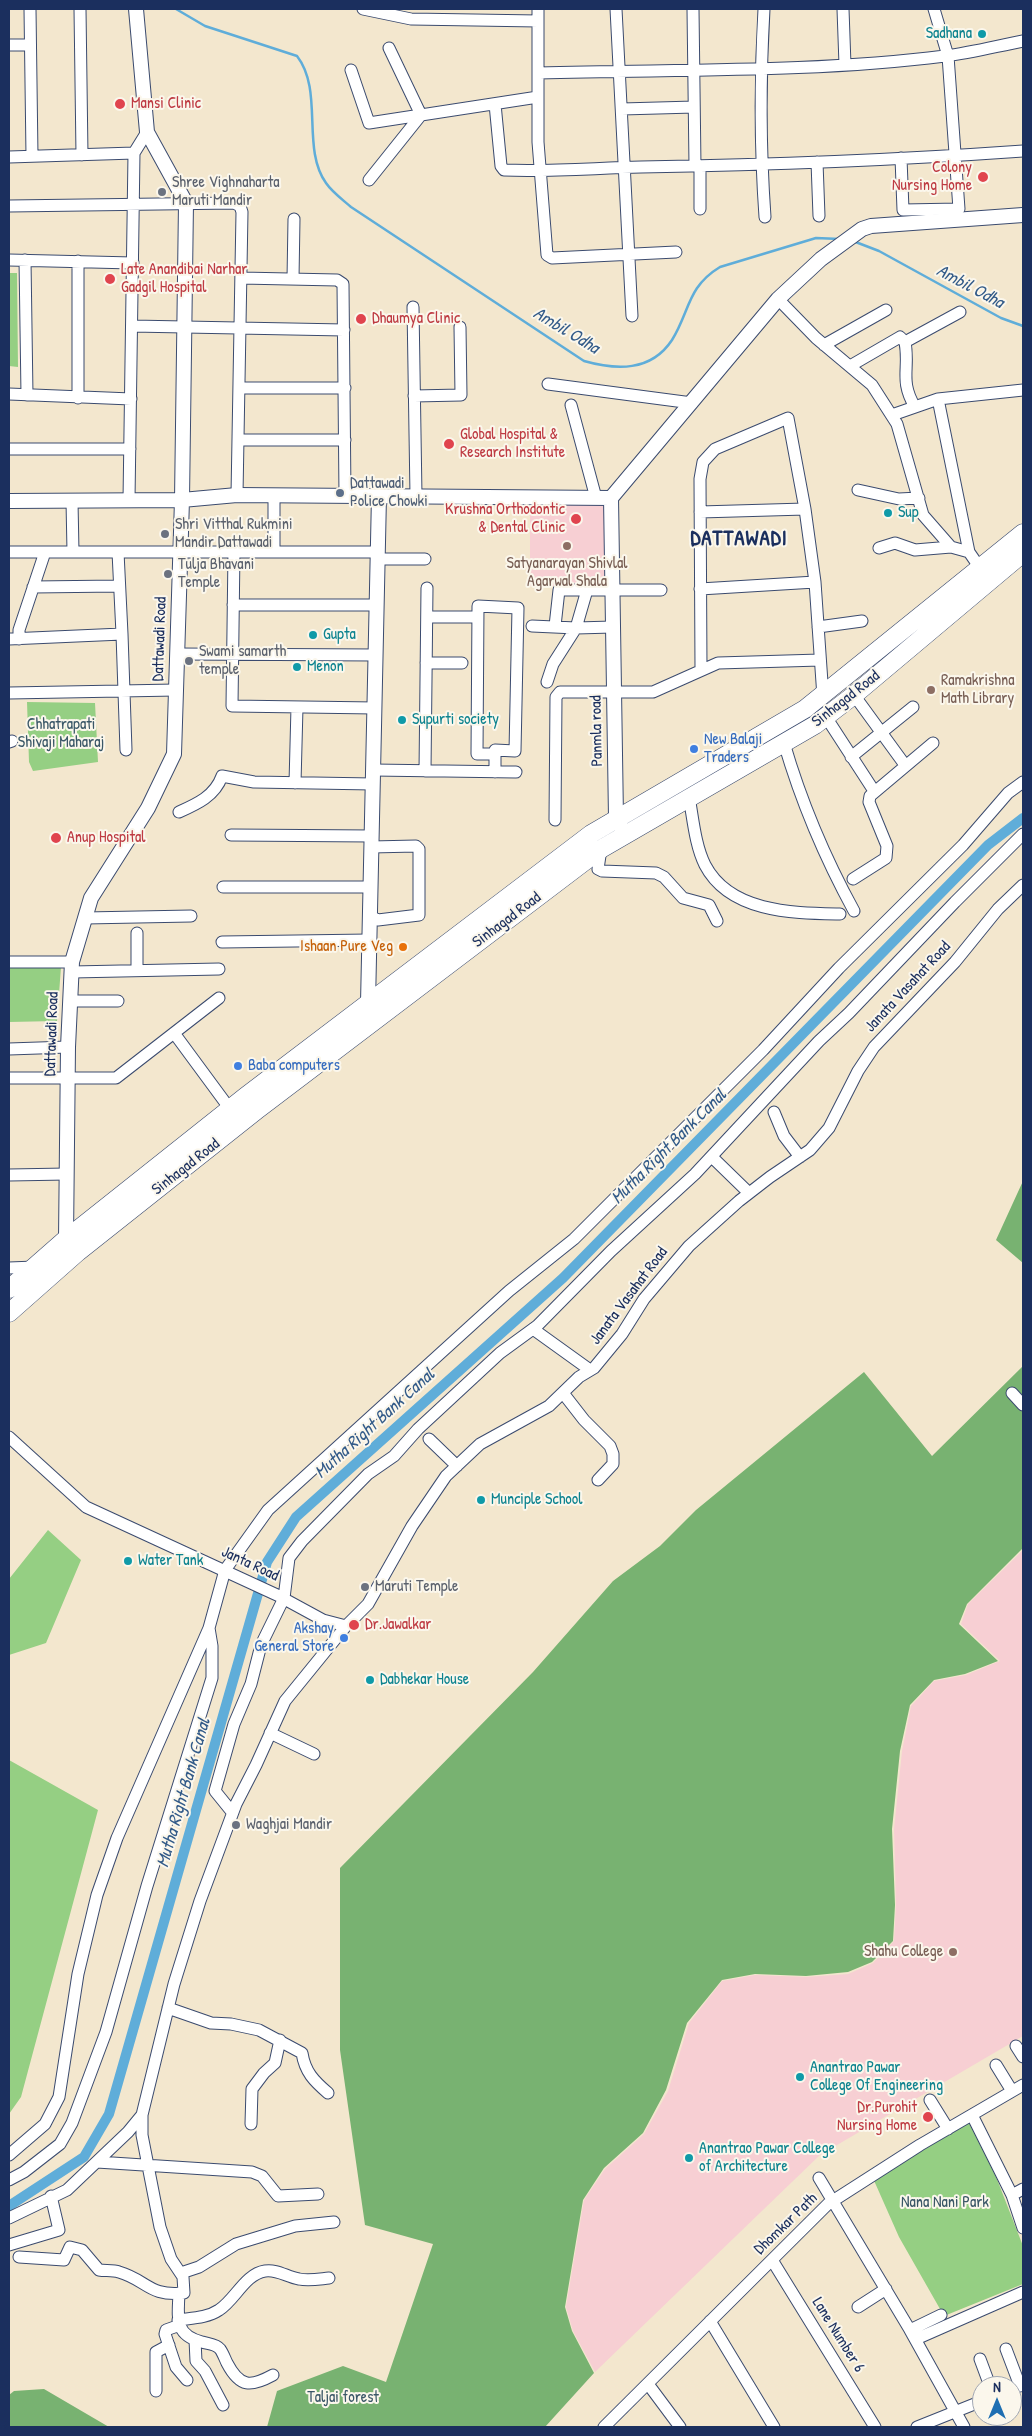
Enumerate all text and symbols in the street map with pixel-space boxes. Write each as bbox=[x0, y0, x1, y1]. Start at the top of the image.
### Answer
place label: Sadhana bbox=[926, 24, 972, 44]
marker: Sadhana bbox=[976, 28, 988, 40]
place label: Mansi Clinic bbox=[131, 94, 201, 114]
marker: Mansi Clinic bbox=[113, 97, 127, 111]
place label: Colony Nursing Home bbox=[892, 158, 972, 196]
marker: Colony Nursing Home bbox=[976, 170, 990, 184]
place label: Shree Vighnaharta Maruti Mandir bbox=[172, 173, 279, 211]
marker: Shree Vighnaharta Maruti Mandir bbox=[156, 186, 168, 198]
place label: Late Anandibai Narhar Gadgil Hospital bbox=[121, 260, 247, 298]
water label: Ambil Odha bbox=[933, 260, 1007, 314]
marker: Late Anandibai Narhar Gadgil Hospital bbox=[103, 272, 117, 286]
water label: Ambil Odha bbox=[529, 303, 603, 359]
place label: Dhaumya Clinic bbox=[372, 309, 460, 329]
marker: Dhaumya Clinic bbox=[354, 312, 368, 326]
place label: Global Hospital & Research Institute bbox=[460, 425, 565, 463]
marker: Global Hospital & Research Institute bbox=[442, 437, 456, 451]
place label: Dattawadi Police Chowki bbox=[350, 474, 428, 512]
marker: Dattawadi Police Chowki bbox=[334, 487, 346, 499]
place label: Krushna Orthodontic & Dental Clinic bbox=[445, 500, 565, 538]
place label: Sup bbox=[898, 503, 919, 523]
marker: Sup bbox=[882, 507, 894, 519]
marker: Krushna Orthodontic & Dental Clinic bbox=[569, 512, 583, 526]
place label: Shri Vitthal Rukmini Mandir Dattawadi bbox=[175, 515, 293, 553]
district label: DATTAWADI bbox=[689, 526, 789, 552]
marker: Shri Vitthal Rukmini Mandir Dattawadi bbox=[159, 528, 171, 540]
marker: Satyanarayan Shivlal Agarwal Shala bbox=[561, 540, 573, 552]
place label: Satyanarayan Shivlal Agarwal Shala bbox=[507, 554, 627, 592]
place label: Tulja Bhavani Temple bbox=[178, 555, 254, 593]
marker: Tulja Bhavani Temple bbox=[162, 568, 174, 580]
street label: Dattawadi Road bbox=[149, 596, 171, 682]
place label: Gupta bbox=[323, 625, 356, 645]
marker: Gupta bbox=[307, 629, 319, 641]
place label: Swami samarth temple bbox=[199, 642, 286, 680]
marker: Swami samarth temple bbox=[183, 655, 195, 667]
place label: Menon bbox=[307, 657, 344, 677]
marker: Menon bbox=[291, 661, 303, 673]
street label: Sinhagad Road bbox=[808, 667, 884, 731]
place label: Ramakrishna Math Library bbox=[941, 671, 1014, 709]
marker: Ramakrishna Math Library bbox=[925, 684, 937, 696]
street label: Panmla road bbox=[587, 695, 607, 767]
place label: Supurti society bbox=[412, 710, 499, 730]
marker: Supurti society bbox=[396, 714, 408, 726]
park label: Chhatrapati Shivaji Maharaj bbox=[18, 715, 104, 753]
place label: New Balaji Traders bbox=[704, 730, 762, 768]
marker: New Balaji Traders bbox=[688, 743, 700, 755]
place label: Anup Hospital bbox=[67, 828, 146, 848]
marker: Anup Hospital bbox=[49, 831, 63, 845]
street label: Sinhagad Road bbox=[469, 888, 545, 952]
place label: Ishaan Pure Veg bbox=[300, 937, 393, 957]
street label: Janata Vasahat Road bbox=[861, 938, 955, 1036]
marker: Ishaan Pure Veg bbox=[397, 941, 409, 953]
street label: Dattawadi Road bbox=[41, 991, 63, 1077]
place label: Baba computers bbox=[248, 1056, 340, 1076]
marker: Baba computers bbox=[232, 1060, 244, 1072]
water label: Mutha Right Bank Canal bbox=[607, 1085, 731, 1209]
street label: Sinhagad Road bbox=[148, 1135, 224, 1199]
street label: Janata Vasahat Road bbox=[586, 1243, 672, 1349]
water label: Mutha Right Bank Canal bbox=[311, 1365, 439, 1483]
place label: Munciple School bbox=[491, 1490, 583, 1510]
marker: Munciple School bbox=[475, 1494, 487, 1506]
street label: Janta Road bbox=[218, 1542, 282, 1586]
place label: Water Tank bbox=[138, 1551, 203, 1571]
marker: Water Tank bbox=[122, 1555, 134, 1567]
place label: Maruti Temple bbox=[375, 1577, 458, 1597]
marker: Maruti Temple bbox=[359, 1581, 371, 1593]
place label: Dr.Jawalkar bbox=[365, 1615, 431, 1635]
marker: Dr.Jawalkar bbox=[347, 1618, 361, 1632]
place label: Akshay General Store bbox=[254, 1619, 334, 1657]
marker: Akshay General Store bbox=[338, 1632, 350, 1644]
place label: Dabhekar House bbox=[380, 1670, 469, 1690]
marker: Dabhekar House bbox=[364, 1674, 376, 1686]
water label: Mutha Right Bank Canal bbox=[152, 1716, 216, 1870]
place label: Waghjai Mandir bbox=[246, 1815, 332, 1835]
marker: Waghjai Mandir bbox=[230, 1819, 242, 1831]
place label: Shahu College bbox=[864, 1942, 943, 1962]
marker: Shahu College bbox=[947, 1946, 959, 1958]
place label: Anantrao Pawar College Of Engineering bbox=[810, 2058, 943, 2096]
marker: Anantrao Pawar College Of Engineering bbox=[794, 2071, 806, 2083]
place label: Dr.Purohit Nursing Home bbox=[837, 2098, 917, 2136]
marker: Dr.Purohit Nursing Home bbox=[921, 2110, 935, 2124]
place label: Anantrao Pawar College of Architecture bbox=[699, 2139, 835, 2177]
marker: Anantrao Pawar College of Architecture bbox=[683, 2152, 695, 2164]
street label: Dhomkar Path bbox=[750, 2189, 822, 2259]
park label: Nana Nani Park bbox=[901, 2193, 989, 2213]
street label: Lane Number 6 bbox=[807, 2294, 869, 2376]
north arrow bbox=[972, 2376, 1022, 2426]
text: N bbox=[993, 2377, 1001, 2396]
park label: Taljai forest bbox=[307, 2388, 379, 2408]

